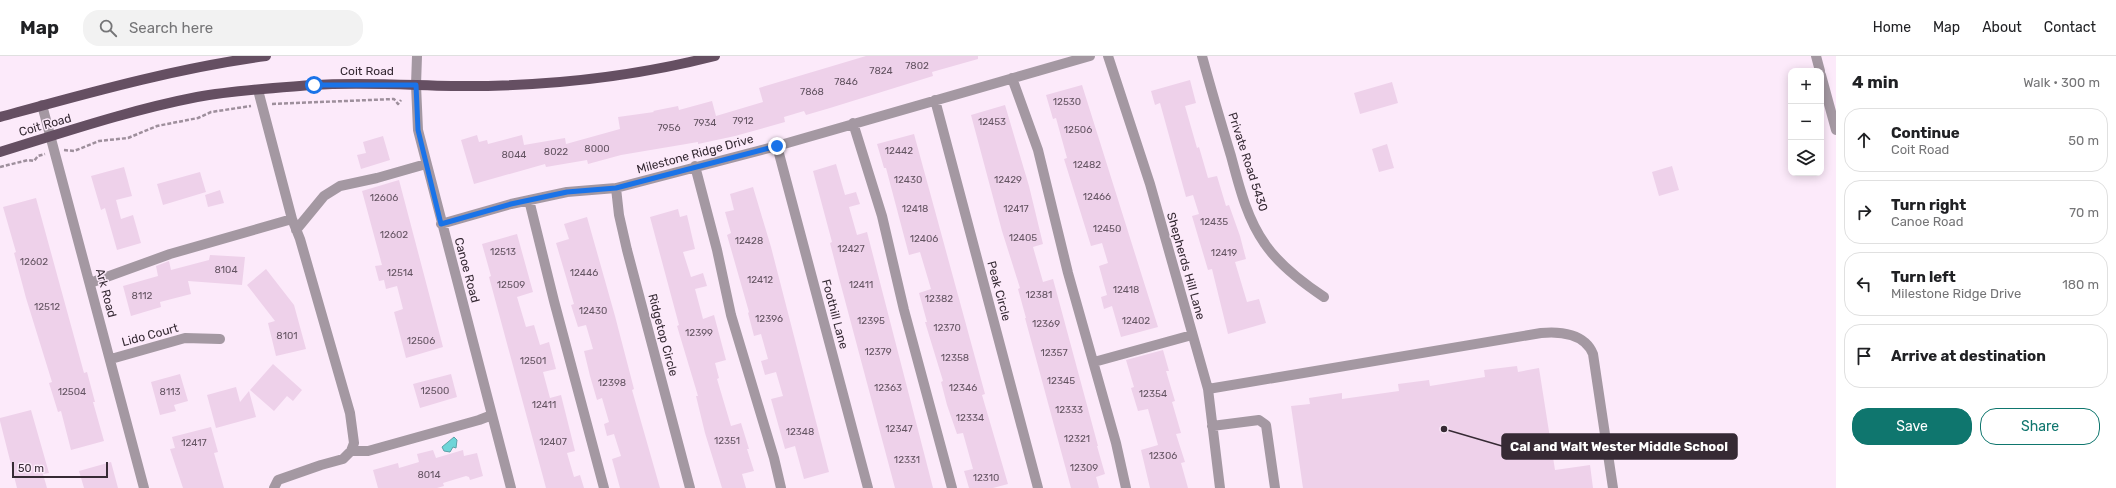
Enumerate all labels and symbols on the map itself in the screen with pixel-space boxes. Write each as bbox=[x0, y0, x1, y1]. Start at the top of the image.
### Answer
house number: 7802 bbox=[905, 60, 929, 72]
street label: Coit Road bbox=[340, 64, 394, 78]
house number: 7824 bbox=[869, 65, 893, 77]
route start bbox=[305, 76, 323, 94]
house number: 7846 bbox=[834, 76, 858, 88]
house number: 7868 bbox=[800, 86, 824, 98]
house number: 12530 bbox=[1053, 96, 1081, 108]
street label: Coit Road bbox=[17, 111, 73, 139]
street label: Private Road 5430 bbox=[1225, 111, 1271, 213]
house number: 7912 bbox=[732, 115, 754, 127]
house number: 12453 bbox=[978, 116, 1006, 128]
house number: 7934 bbox=[693, 117, 717, 129]
house number: 7956 bbox=[657, 122, 681, 134]
house number: 12506 bbox=[1064, 124, 1092, 136]
street label: Milestone Ridge Drive bbox=[635, 132, 755, 176]
route end bbox=[768, 137, 786, 155]
house number: 8000 bbox=[584, 143, 610, 155]
house number: 12442 bbox=[885, 145, 913, 157]
house number: 8022 bbox=[544, 146, 568, 158]
house number: 8044 bbox=[501, 149, 527, 161]
house number: 12482 bbox=[1073, 159, 1101, 171]
house number: 12430 bbox=[894, 174, 922, 186]
house number: 12429 bbox=[994, 174, 1022, 186]
house number: 12466 bbox=[1083, 191, 1111, 203]
house number: 12606 bbox=[370, 192, 398, 204]
house number: 12418 bbox=[902, 203, 928, 215]
house number: 12417 bbox=[1003, 203, 1029, 215]
street label: Shepherds Hill Lane bbox=[1164, 211, 1208, 322]
house number: 12435 bbox=[1200, 216, 1228, 228]
house number: 12450 bbox=[1093, 223, 1121, 235]
house number: 12602 bbox=[380, 229, 408, 241]
house number: 12405 bbox=[1009, 232, 1037, 244]
house number: 12406 bbox=[910, 233, 938, 245]
house number: 12428 bbox=[735, 235, 763, 247]
street label: Canoe Road bbox=[452, 236, 482, 304]
house number: 12427 bbox=[837, 243, 865, 255]
house number: 12513 bbox=[490, 246, 516, 258]
house number: 12419 bbox=[1211, 247, 1237, 259]
house number: 12602 bbox=[20, 256, 48, 268]
street label: Peak Circle bbox=[984, 259, 1014, 323]
house number: 8104 bbox=[214, 264, 238, 276]
street label: Ark Road bbox=[93, 267, 119, 319]
house number: 12514 bbox=[387, 267, 413, 279]
house number: 12446 bbox=[570, 267, 598, 279]
house number: 12412 bbox=[747, 274, 773, 286]
street label: Foothill Lane bbox=[819, 278, 851, 351]
house number: 12509 bbox=[497, 279, 525, 291]
house number: 12411 bbox=[849, 279, 873, 291]
house number: 12418 bbox=[1113, 284, 1139, 296]
house number: 12381 bbox=[1026, 289, 1052, 301]
house number: 8112 bbox=[132, 290, 153, 302]
street label: Ridgetop Circle bbox=[645, 292, 681, 378]
house number: 12382 bbox=[925, 293, 953, 305]
house number: 12512 bbox=[34, 301, 60, 313]
house number: 12430 bbox=[579, 305, 607, 317]
house number: 12396 bbox=[755, 313, 783, 325]
house number: 12395 bbox=[857, 315, 885, 327]
house number: 12402 bbox=[1122, 315, 1150, 327]
house number: 12369 bbox=[1032, 318, 1060, 330]
street label: Lido Court bbox=[120, 321, 180, 349]
house number: 12370 bbox=[933, 322, 961, 334]
house number: 12399 bbox=[685, 327, 713, 339]
house number: 8101 bbox=[276, 330, 298, 342]
house number: 12506 bbox=[407, 335, 435, 347]
house number: 12379 bbox=[864, 346, 892, 358]
house number: 12357 bbox=[1040, 347, 1068, 359]
house number: 12358 bbox=[941, 352, 969, 364]
house number: 12501 bbox=[520, 355, 546, 367]
house number: 12345 bbox=[1047, 375, 1075, 387]
house number: 12398 bbox=[598, 377, 626, 389]
house number: 12363 bbox=[874, 382, 902, 394]
house number: 12346 bbox=[949, 382, 977, 394]
house number: 12500 bbox=[421, 385, 449, 397]
house number: 12504 bbox=[58, 386, 86, 398]
house number: 8113 bbox=[160, 386, 180, 398]
house number: 12354 bbox=[1139, 388, 1167, 400]
house number: 12411 bbox=[532, 399, 556, 411]
house number: 12333 bbox=[1055, 404, 1083, 416]
house number: 12334 bbox=[956, 412, 984, 424]
house number: 12347 bbox=[885, 423, 913, 435]
house number: 12348 bbox=[786, 426, 814, 438]
house number: 12321 bbox=[1064, 433, 1090, 445]
callout: Cal and Walt Wester Middle School bbox=[1502, 434, 1737, 459]
house number: 12351 bbox=[714, 435, 740, 447]
house number: 12407 bbox=[539, 436, 567, 448]
house number: 12417 bbox=[181, 437, 207, 449]
text: Cal and Walt Wester Middle School bbox=[1510, 439, 1728, 454]
house number: 12306 bbox=[1149, 450, 1177, 462]
house number: 12331 bbox=[894, 454, 920, 466]
scale bar bbox=[12, 460, 108, 479]
house number: 12309 bbox=[1070, 462, 1098, 474]
house number: 8014 bbox=[417, 469, 441, 481]
house number: 12310 bbox=[973, 472, 999, 484]

